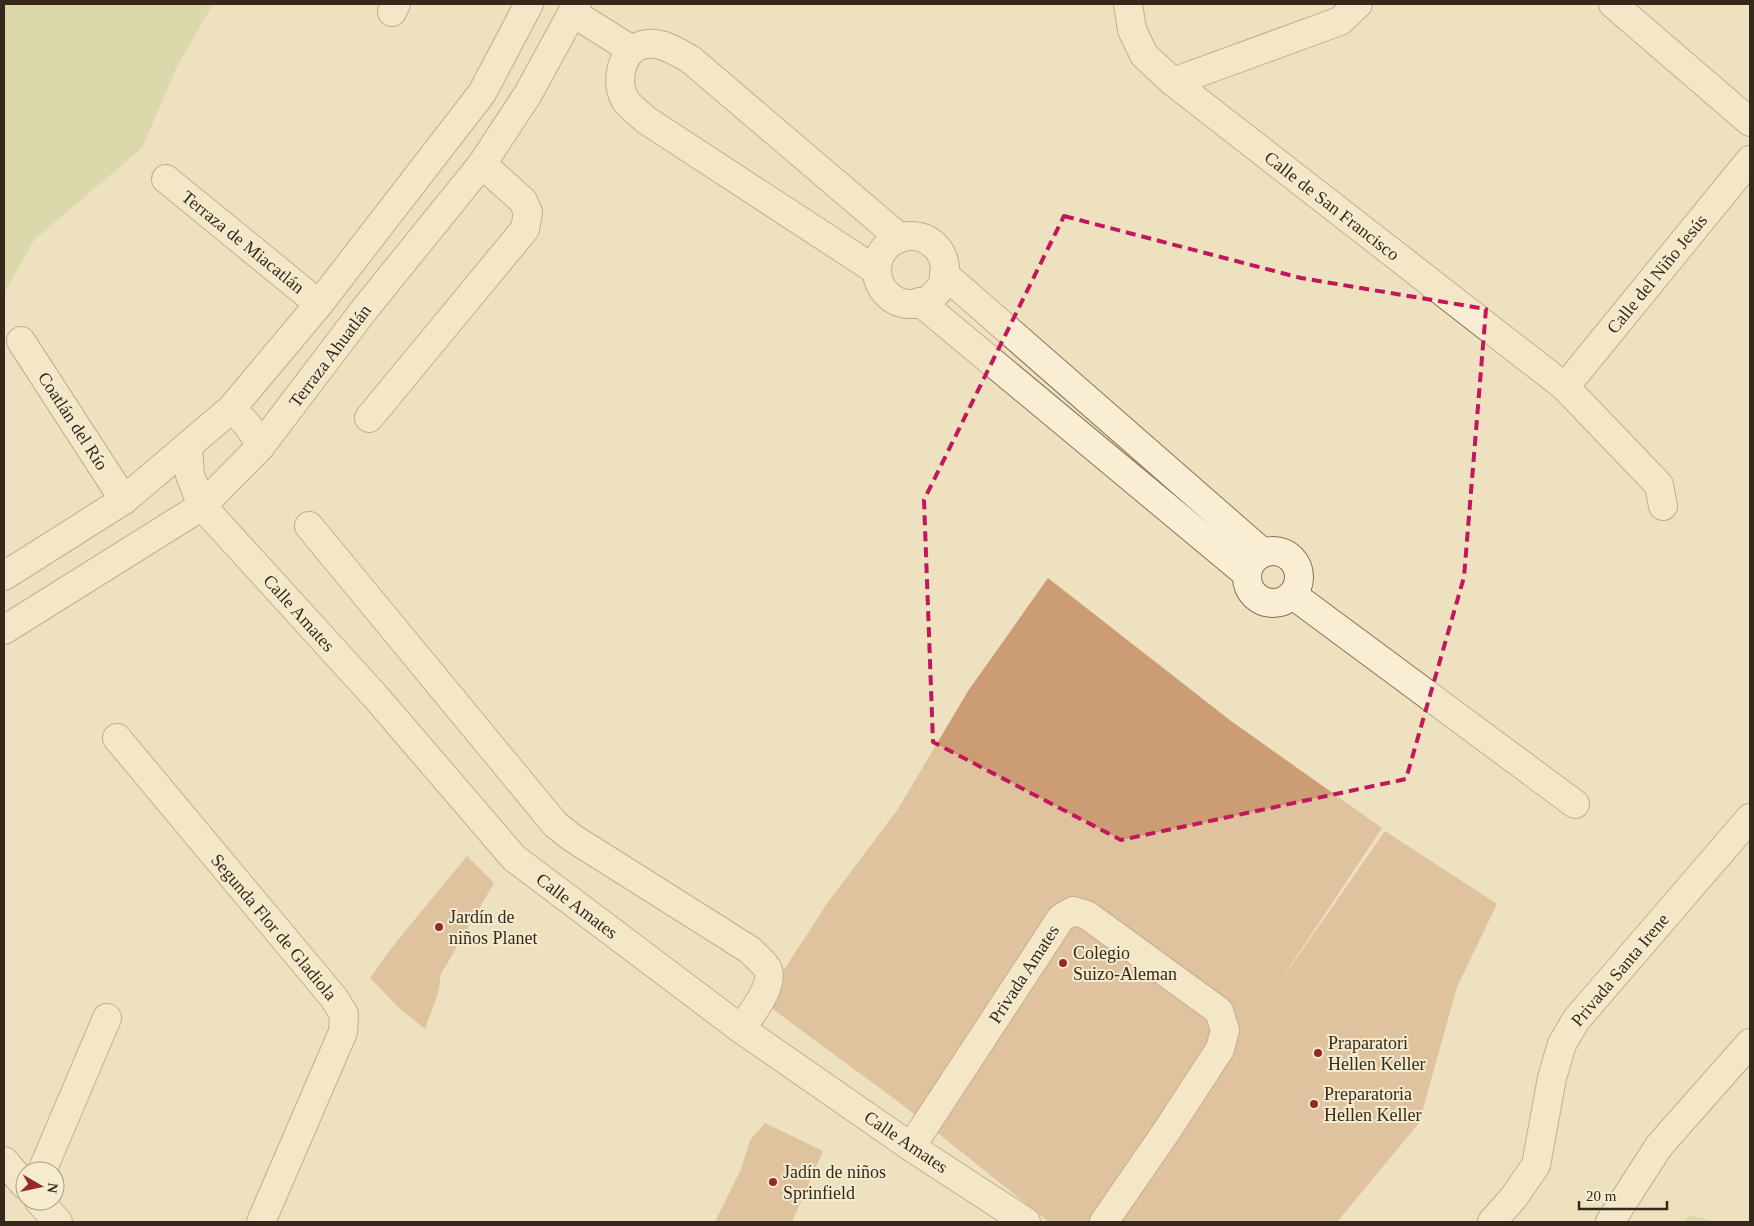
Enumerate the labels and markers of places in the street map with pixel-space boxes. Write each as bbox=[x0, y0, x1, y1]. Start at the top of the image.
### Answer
place label: Jardín de niños Planet bbox=[449, 907, 538, 948]
marker: Jardín de niños Planet bbox=[433, 921, 445, 933]
place label: Colegio Suizo-Aleman bbox=[1073, 943, 1177, 984]
marker: Colegio Suizo-Aleman bbox=[1057, 957, 1069, 969]
place label: Praparatori Hellen Keller bbox=[1328, 1033, 1425, 1074]
marker: Praparatori Hellen Keller bbox=[1312, 1047, 1324, 1059]
place label: Preparatoria Hellen Keller bbox=[1324, 1084, 1421, 1125]
marker: Preparatoria Hellen Keller bbox=[1308, 1098, 1320, 1110]
place label: Jadín de niños Sprinfield bbox=[783, 1162, 886, 1203]
marker: Jadín de niños Sprinfield bbox=[767, 1176, 779, 1188]

